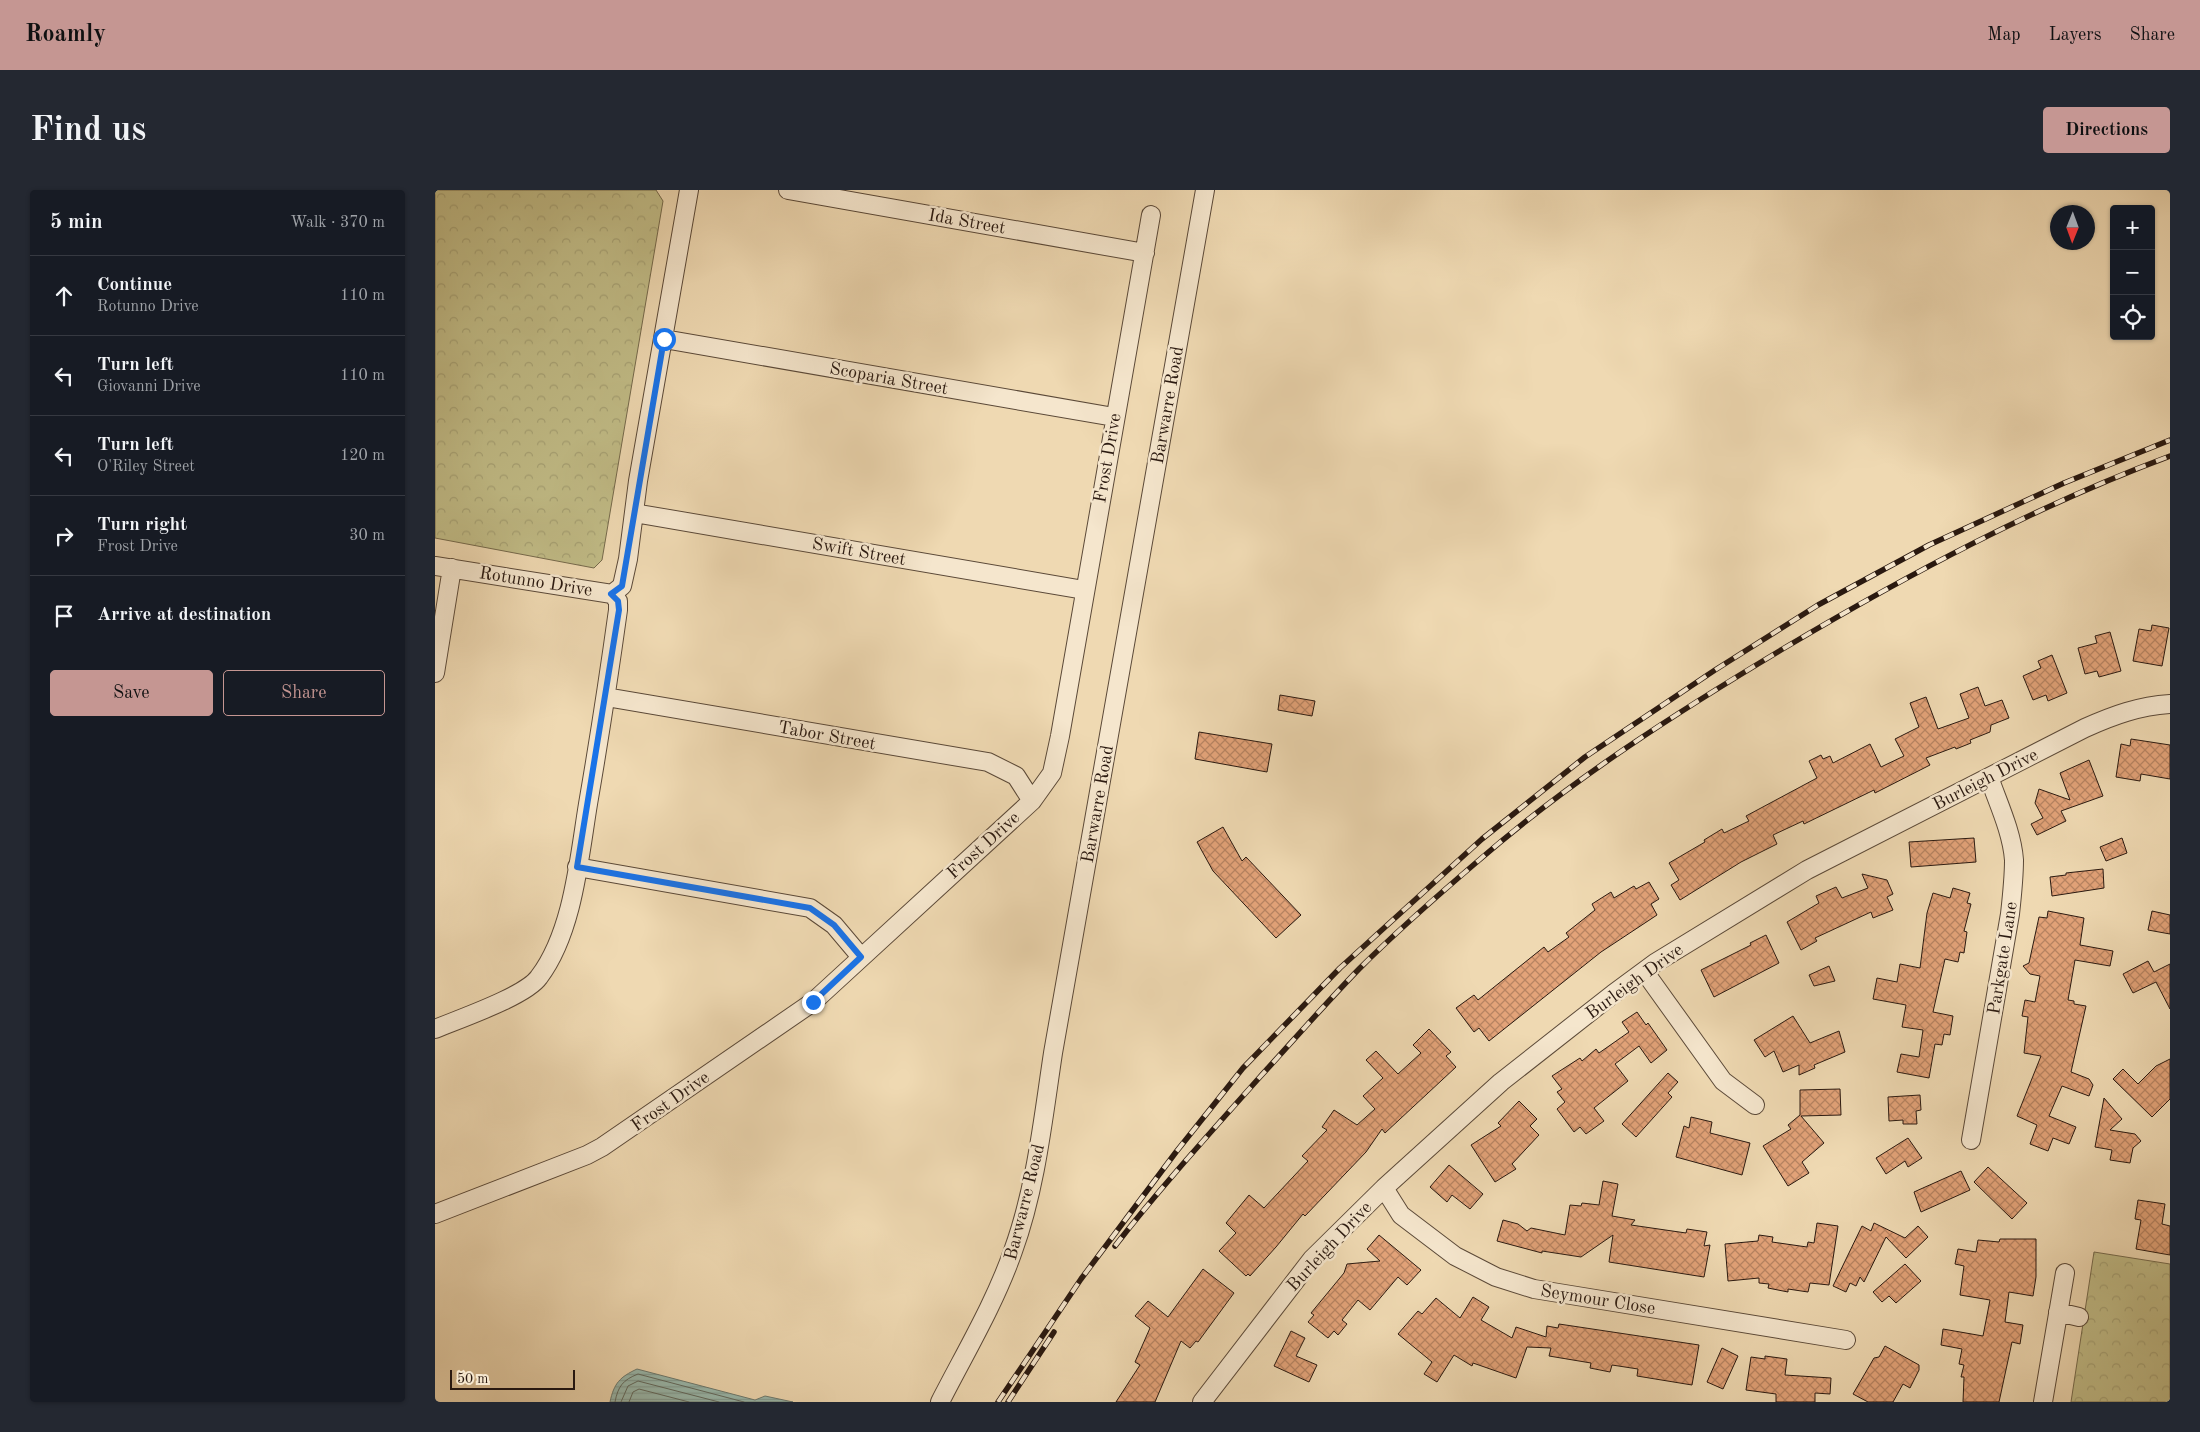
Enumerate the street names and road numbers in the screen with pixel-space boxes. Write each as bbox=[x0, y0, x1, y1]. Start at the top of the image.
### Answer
street label: Ida Street bbox=[927, 206, 1007, 238]
street label: Barwarre Road bbox=[1149, 345, 1187, 465]
street label: Scoparia Street bbox=[828, 360, 949, 398]
street label: Frost Drive bbox=[1091, 412, 1125, 504]
street label: Swift Street bbox=[811, 535, 907, 569]
street label: Rotunno Drive bbox=[478, 564, 594, 600]
street label: Tabor Street bbox=[776, 719, 877, 753]
street label: Barwarre Road bbox=[1079, 744, 1117, 864]
street label: Burleigh Drive bbox=[1930, 746, 2041, 814]
street label: Frost Drive bbox=[944, 809, 1023, 883]
street label: Parkgate Lane bbox=[1985, 900, 2021, 1016]
street label: Burleigh Drive bbox=[1583, 941, 1686, 1023]
street label: Frost Drive bbox=[628, 1068, 713, 1135]
street label: Barwarre Road bbox=[1002, 1142, 1048, 1262]
street label: Burleigh Drive bbox=[1284, 1198, 1376, 1295]
street label: Seymour Close bbox=[1539, 1282, 1657, 1318]

